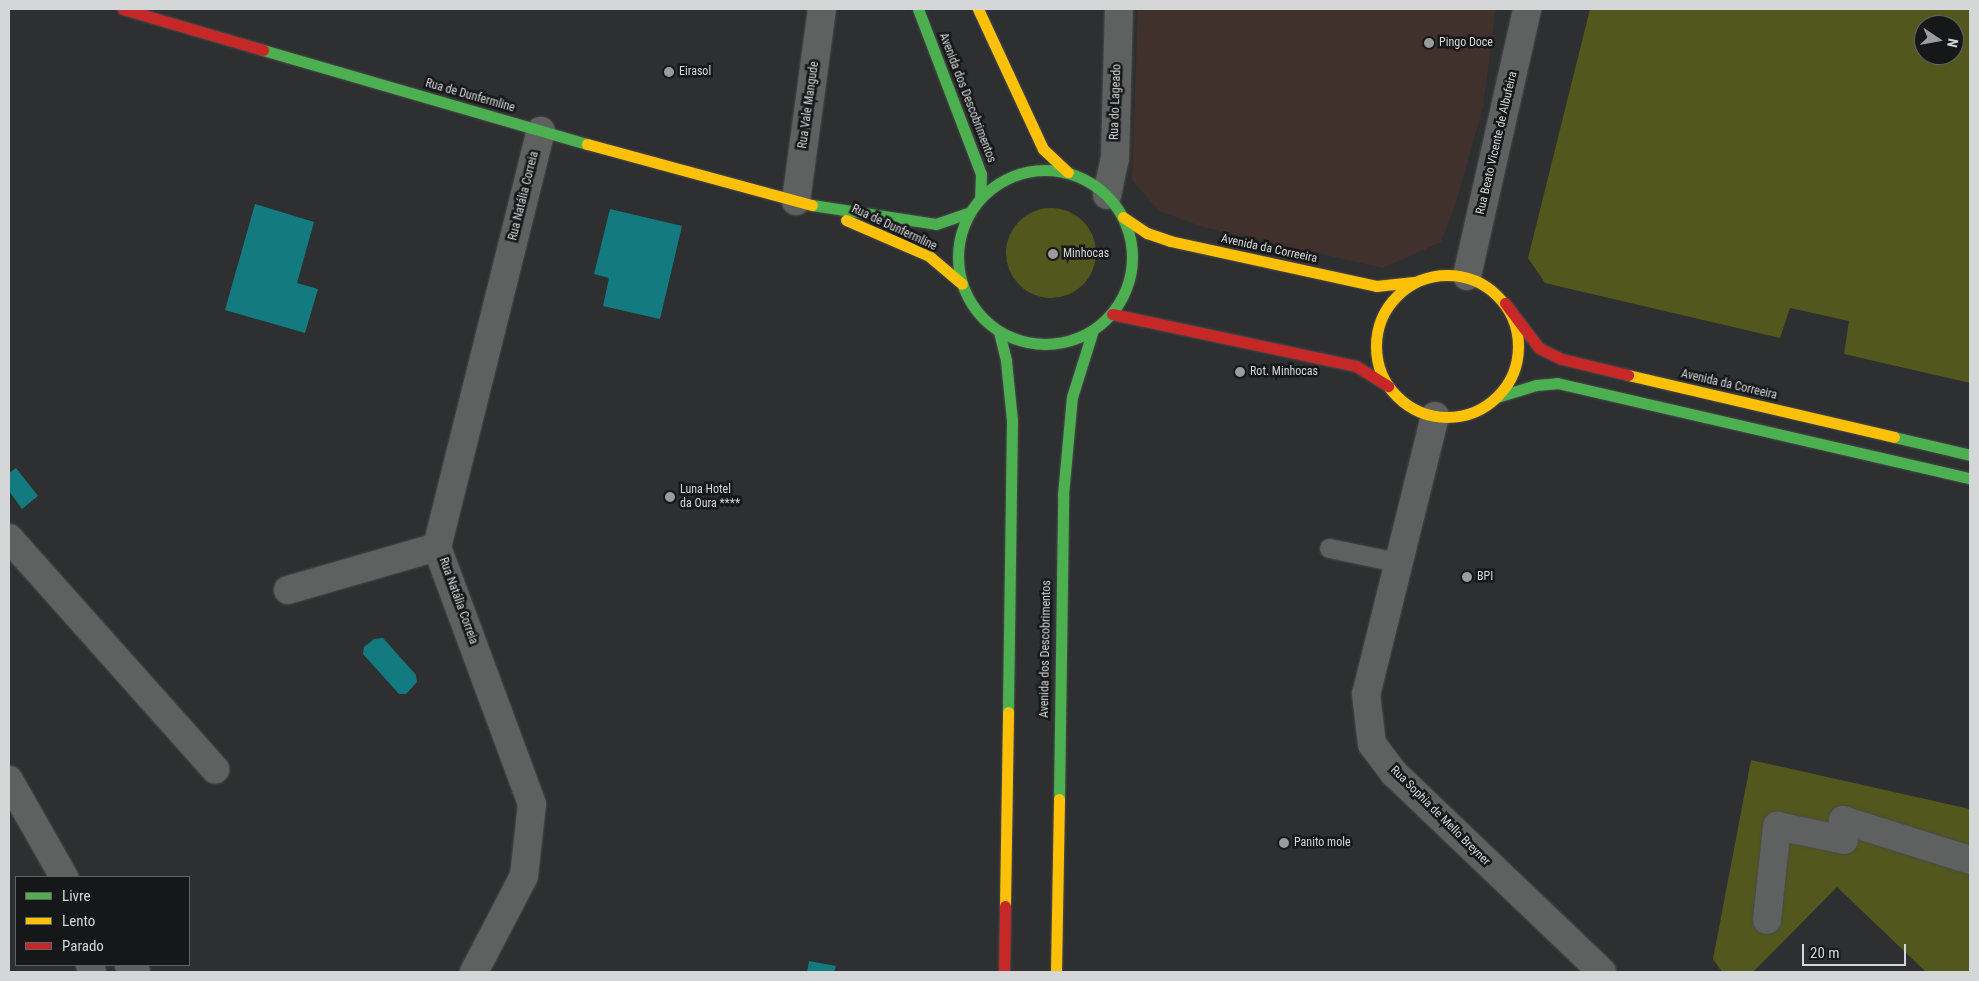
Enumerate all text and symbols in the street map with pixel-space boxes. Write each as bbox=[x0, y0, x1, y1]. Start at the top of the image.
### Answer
north arrow bbox=[1914, 15, 1964, 65]
street label: Avenida dos Descobrimentos bbox=[936, 31, 998, 165]
place label: Pingo Doce bbox=[1439, 36, 1493, 50]
marker: Pingo Doce bbox=[1423, 37, 1435, 49]
text: N bbox=[1944, 37, 1961, 49]
street label: Rua Vale Mangude bbox=[796, 60, 822, 150]
street label: Rua do Lageado bbox=[1107, 64, 1125, 140]
place label: Eirasol bbox=[679, 65, 711, 79]
marker: Eirasol bbox=[663, 66, 675, 78]
street label: Rua Beato Vicente de Albufeira bbox=[1474, 70, 1520, 216]
street label: Rua de Dunfermline bbox=[424, 76, 516, 116]
street label: Rua Natália Correia bbox=[506, 150, 542, 242]
street label: Rua de Dunfermline bbox=[849, 202, 939, 254]
street label: Avenida da Correeira bbox=[1220, 232, 1318, 266]
place label: Minhocas bbox=[1063, 247, 1109, 261]
marker: Minhocas bbox=[1047, 248, 1059, 260]
place label: Rot. Minhocas bbox=[1250, 365, 1318, 379]
marker: Rot. Minhocas bbox=[1234, 366, 1246, 378]
street label: Avenida da Correeira bbox=[1680, 367, 1778, 403]
place label: Luna Hotel da Oura **** bbox=[680, 483, 740, 511]
marker: Luna Hotel da Oura **** bbox=[664, 491, 676, 503]
street label: Rua Natália Correia bbox=[436, 556, 480, 646]
place label: BPI bbox=[1477, 570, 1493, 584]
marker: BPI bbox=[1461, 571, 1473, 583]
street label: Avenida dos Descobrimentos bbox=[1038, 580, 1054, 718]
street label: Rua Sophia de Mello Breyner bbox=[1387, 763, 1493, 869]
place label: Panito mole bbox=[1294, 836, 1351, 850]
marker: Panito mole bbox=[1278, 837, 1290, 849]
legend bbox=[15, 876, 190, 966]
text: Livre bbox=[62, 887, 90, 905]
text: Lento bbox=[62, 912, 95, 930]
scale bar bbox=[1804, 934, 1908, 966]
text: Parado bbox=[62, 937, 104, 955]
text: 20 m bbox=[1810, 944, 1840, 962]

